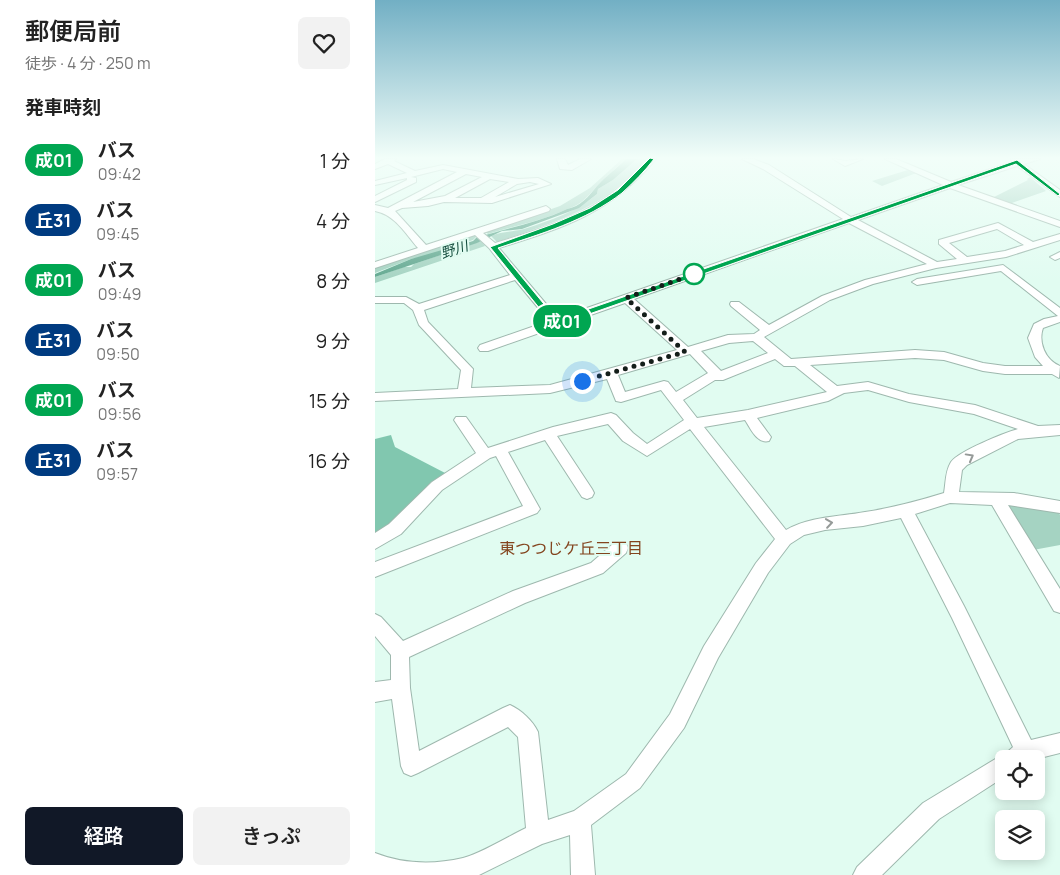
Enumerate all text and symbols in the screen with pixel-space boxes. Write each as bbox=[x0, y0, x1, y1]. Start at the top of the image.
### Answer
text: 郵便局前 bbox=[25, 14, 121, 47]
button: heart bbox=[298, 17, 350, 69]
text: 徒歩 · 4 分 · 250 m bbox=[25, 52, 151, 74]
text: 発車時刻 bbox=[25, 94, 101, 120]
text: バス bbox=[98, 137, 136, 163]
text: 成01 bbox=[35, 148, 73, 172]
text: 1 分 bbox=[320, 148, 350, 174]
text: 09:42 bbox=[98, 163, 141, 185]
text: バス bbox=[96, 197, 134, 223]
text: 丘31 bbox=[35, 208, 71, 232]
text: 4 分 bbox=[316, 208, 350, 234]
text: 09:45 bbox=[96, 223, 140, 245]
water label: 野川 bbox=[438, 235, 472, 262]
text: バス bbox=[98, 257, 136, 283]
unlabelled marker bbox=[683, 263, 705, 285]
text: 成01 bbox=[35, 268, 73, 292]
text: 8 分 bbox=[316, 268, 350, 294]
text: 09:49 bbox=[98, 283, 141, 305]
line badge: 成01 bbox=[533, 305, 591, 337]
text: 成01 bbox=[543, 309, 581, 333]
text: バス bbox=[96, 317, 134, 343]
text: 丘31 bbox=[35, 328, 71, 352]
text: 9 分 bbox=[315, 328, 350, 354]
text: 09:50 bbox=[96, 343, 140, 365]
your location bbox=[570, 369, 595, 394]
text: バス bbox=[98, 377, 136, 403]
text: 成01 bbox=[35, 388, 73, 412]
text: 15 分 bbox=[309, 388, 350, 414]
text: 09:56 bbox=[98, 403, 141, 425]
text: バス bbox=[96, 437, 134, 463]
text: 丘31 bbox=[35, 448, 71, 472]
text: 16 分 bbox=[308, 448, 350, 474]
one-way arrow bbox=[964, 454, 973, 464]
text: 09:57 bbox=[96, 463, 138, 485]
one-way arrow bbox=[825, 519, 834, 529]
district label: 東つつじケ丘三丁目 bbox=[499, 537, 643, 559]
map controls bbox=[995, 750, 1045, 860]
button: locate bbox=[995, 750, 1045, 800]
button: 経路 bbox=[25, 807, 183, 865]
button: きっぷ bbox=[193, 807, 350, 865]
button: layers bbox=[995, 810, 1045, 860]

